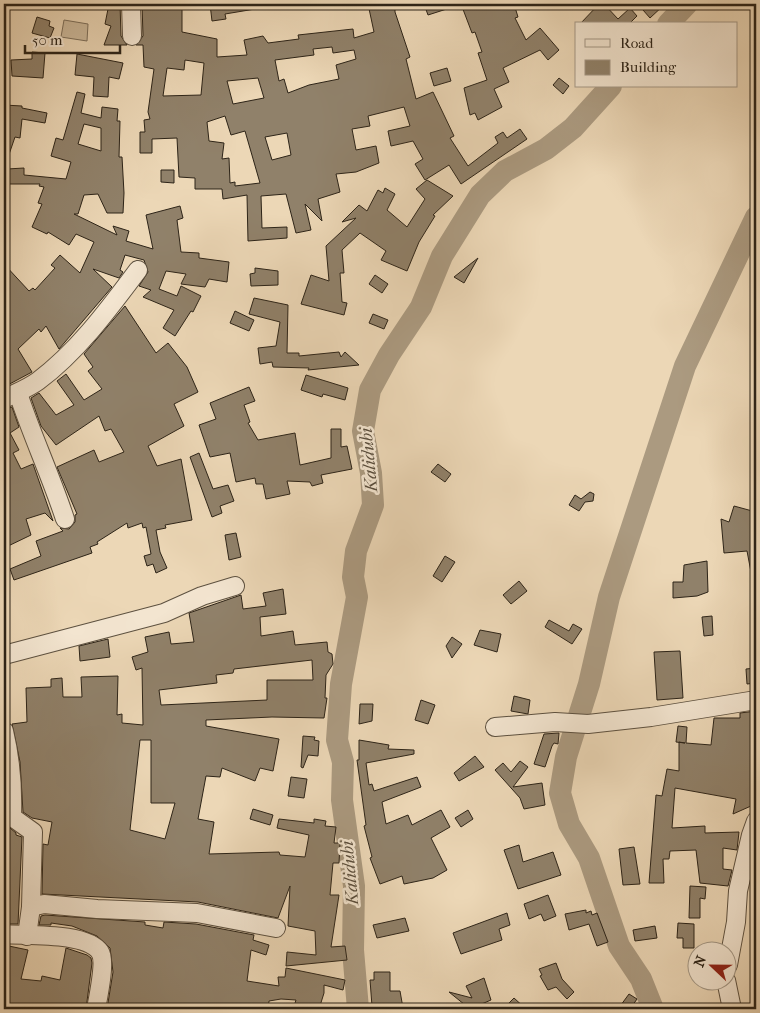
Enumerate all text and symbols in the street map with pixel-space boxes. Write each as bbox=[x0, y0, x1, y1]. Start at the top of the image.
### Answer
scale bar bbox=[25, 22, 120, 54]
legend bbox=[575, 22, 738, 88]
text: 50 m bbox=[32, 31, 63, 49]
text: Road bbox=[620, 34, 654, 52]
text: Building bbox=[620, 58, 677, 76]
water label: Kalidubi bbox=[356, 425, 382, 495]
water label: Kalidubi bbox=[337, 838, 363, 908]
north arrow bbox=[688, 940, 738, 990]
text: N bbox=[691, 953, 710, 969]

